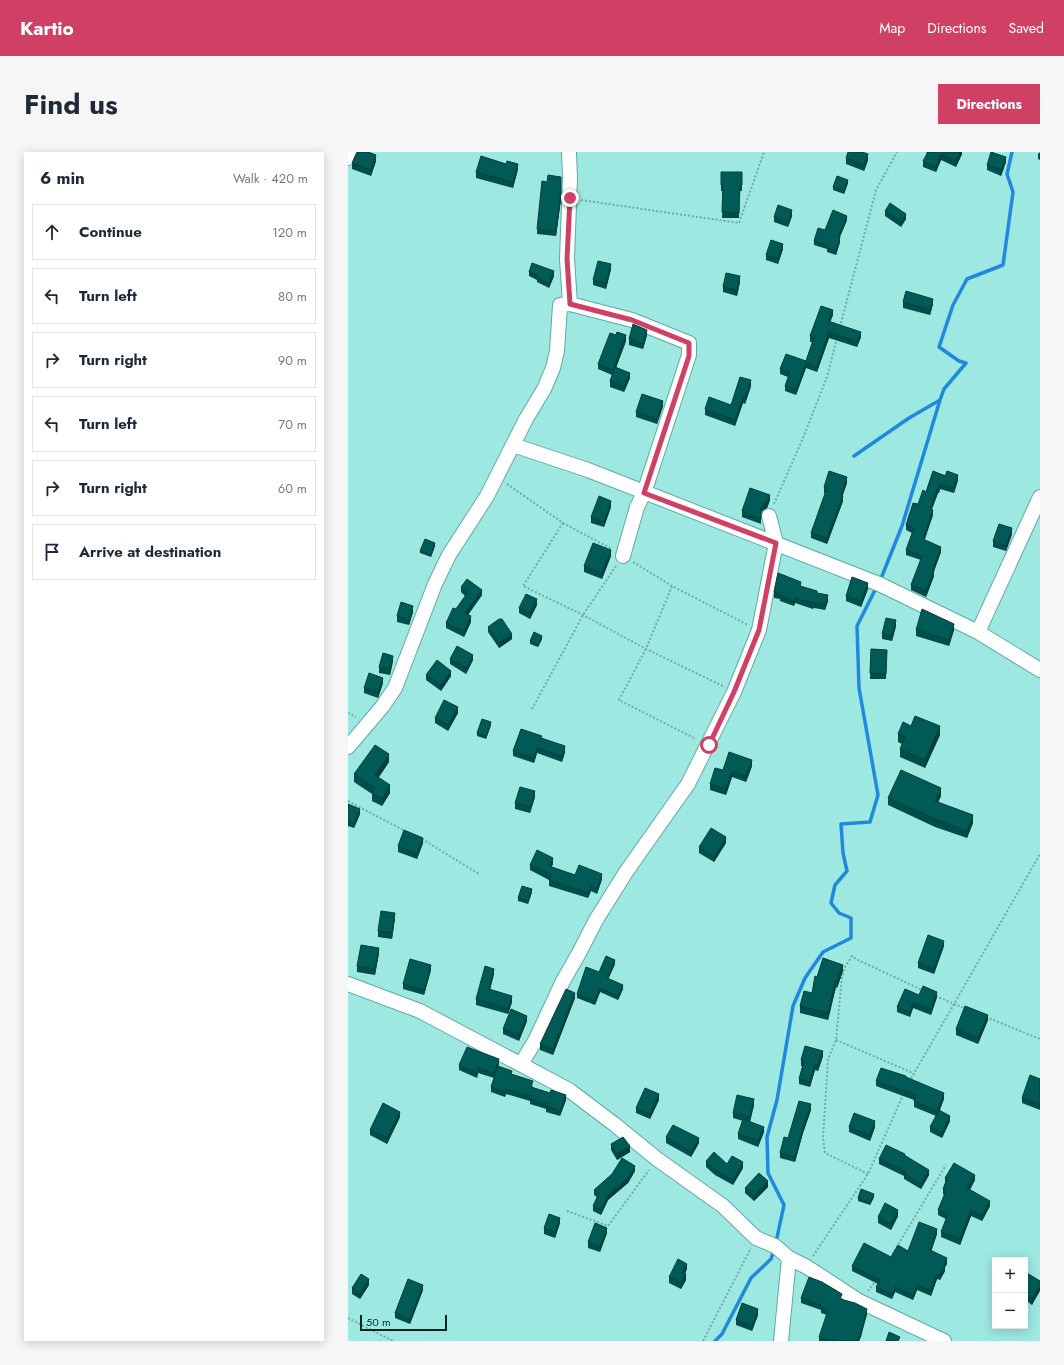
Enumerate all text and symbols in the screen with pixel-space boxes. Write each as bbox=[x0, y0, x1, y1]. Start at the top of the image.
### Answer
text: Kartio bbox=[20, 15, 74, 42]
text: Map bbox=[879, 18, 905, 38]
text: Directions bbox=[927, 18, 987, 38]
text: Saved bbox=[1009, 18, 1044, 38]
text: Find us bbox=[24, 84, 118, 125]
button: Directions bbox=[938, 84, 1040, 124]
text: 6 min bbox=[40, 166, 85, 190]
text: Walk · 420 m bbox=[233, 169, 308, 188]
route end bbox=[561, 189, 579, 207]
icon: ahead bbox=[41, 221, 63, 243]
text: Continue bbox=[79, 221, 142, 243]
text: 120 m bbox=[272, 223, 307, 242]
icon: left bbox=[41, 285, 63, 307]
text: Turn left bbox=[79, 285, 137, 307]
text: 80 m bbox=[278, 287, 307, 306]
icon: right bbox=[41, 349, 63, 371]
text: Turn right bbox=[79, 349, 147, 371]
text: 90 m bbox=[278, 351, 307, 370]
icon: left bbox=[41, 413, 63, 435]
text: Turn left bbox=[79, 413, 137, 435]
text: 70 m bbox=[278, 415, 307, 434]
icon: right bbox=[41, 477, 63, 499]
text: Turn right bbox=[79, 477, 147, 499]
text: 60 m bbox=[278, 479, 307, 498]
icon: arrive bbox=[41, 541, 63, 563]
text: Arrive at destination bbox=[79, 541, 221, 563]
route start bbox=[700, 736, 718, 754]
map controls bbox=[992, 1257, 1028, 1329]
button: + bbox=[992, 1257, 1028, 1293]
button: − bbox=[992, 1293, 1028, 1329]
scale bar bbox=[360, 1313, 447, 1332]
text: 50 m bbox=[366, 1314, 391, 1330]

